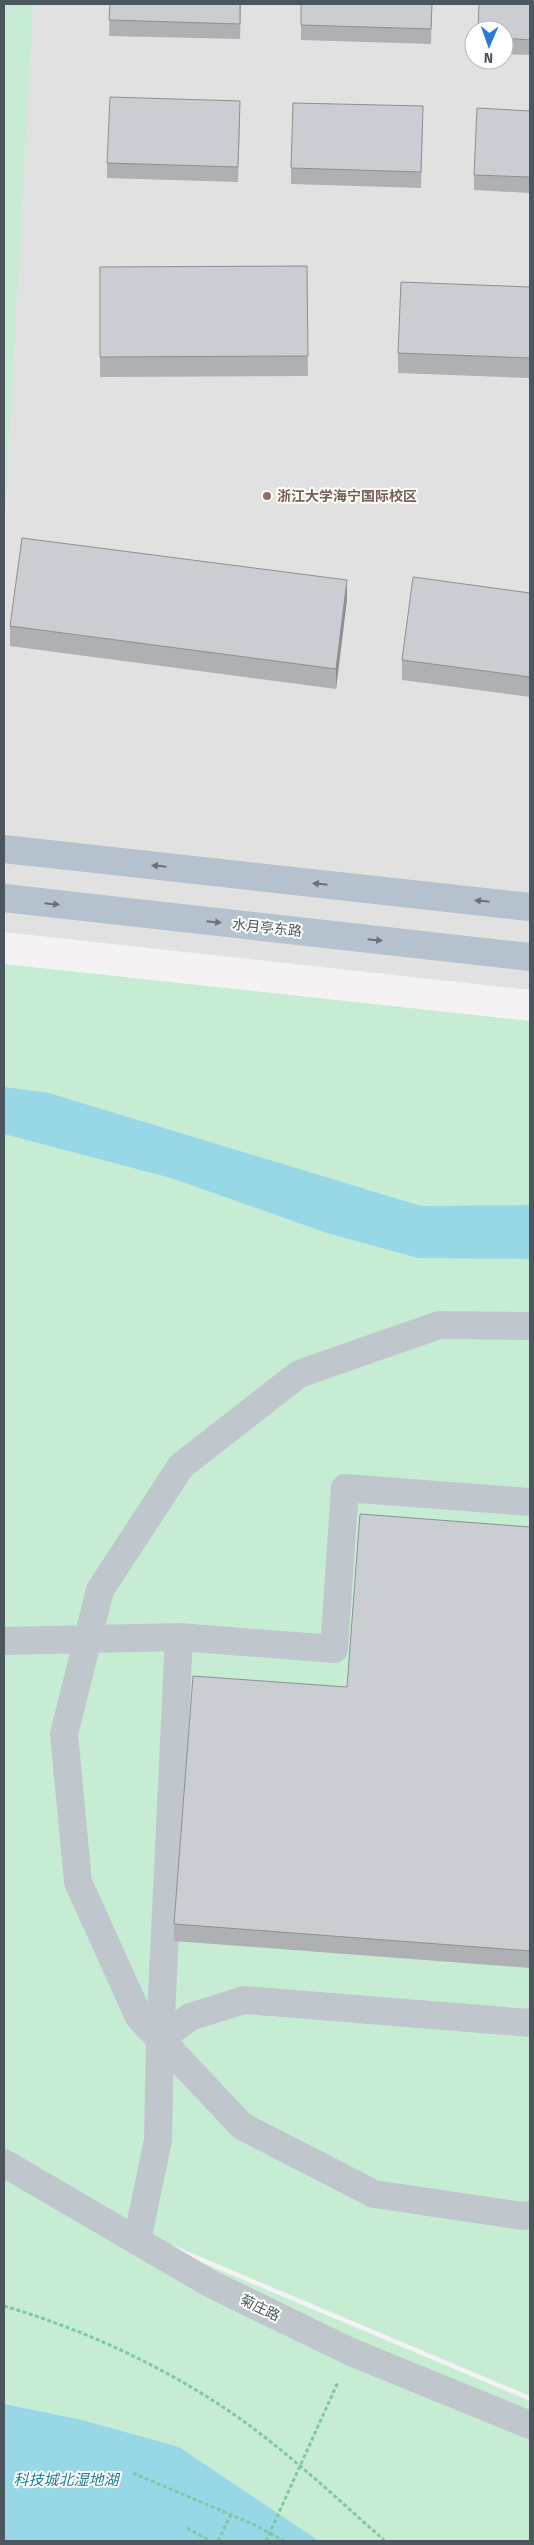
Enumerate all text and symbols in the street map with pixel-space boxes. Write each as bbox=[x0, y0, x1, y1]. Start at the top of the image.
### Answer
north arrow bbox=[464, 20, 514, 70]
text: N bbox=[484, 49, 494, 66]
place label: 浙江大学海宁国际校区 bbox=[277, 488, 417, 505]
marker: 浙江大学海宁国际校区 bbox=[261, 490, 273, 502]
one-way arrow bbox=[150, 862, 166, 870]
one-way arrow bbox=[312, 880, 328, 888]
one-way arrow bbox=[473, 897, 489, 905]
one-way arrow bbox=[45, 900, 61, 908]
street label: 水月亭东路 bbox=[231, 916, 303, 940]
one-way arrow bbox=[206, 918, 222, 926]
one-way arrow bbox=[367, 936, 383, 944]
street label: 菊庄路 bbox=[237, 2291, 283, 2325]
water label: 科技城北湿地湖 bbox=[13, 2471, 120, 2489]

